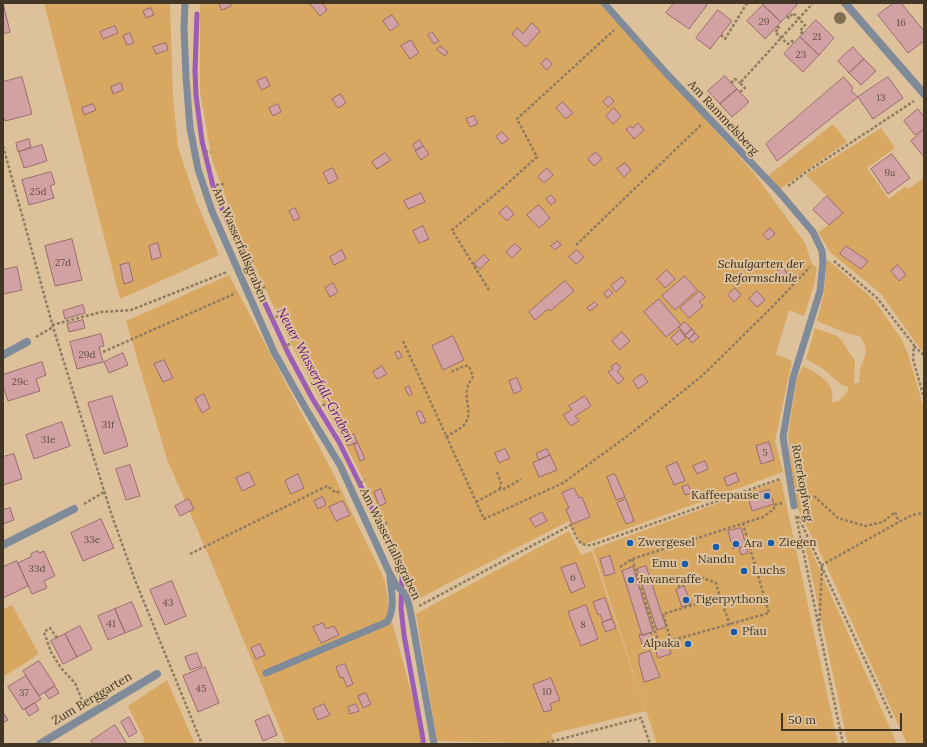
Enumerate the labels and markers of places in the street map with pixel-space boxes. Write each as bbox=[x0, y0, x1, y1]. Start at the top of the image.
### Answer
place label: Kaffeepause bbox=[691, 489, 759, 503]
marker: Kaffeepause bbox=[762, 491, 772, 501]
place label: Zwergesel bbox=[638, 536, 695, 550]
place label: Ziegen bbox=[779, 536, 816, 550]
place label: Ara bbox=[744, 537, 763, 551]
marker: Zwergesel bbox=[625, 538, 635, 548]
marker: Ziegen bbox=[766, 538, 776, 548]
marker: Ara bbox=[731, 539, 741, 549]
marker: Nandu bbox=[711, 542, 721, 552]
place label: Nandu bbox=[698, 553, 734, 567]
place label: Emu bbox=[652, 557, 677, 571]
marker: Emu bbox=[680, 559, 690, 569]
place label: Luchs bbox=[752, 564, 785, 578]
marker: Luchs bbox=[739, 566, 749, 576]
place label: Javaneraffe bbox=[639, 573, 701, 587]
marker: Javaneraffe bbox=[626, 575, 636, 585]
place label: Tigerpythons bbox=[694, 593, 768, 607]
marker: Tigerpythons bbox=[681, 595, 691, 605]
place label: Pfau bbox=[742, 625, 767, 639]
marker: Pfau bbox=[729, 627, 739, 637]
place label: Alpaka bbox=[643, 637, 680, 651]
marker: Alpaka bbox=[683, 639, 693, 649]

